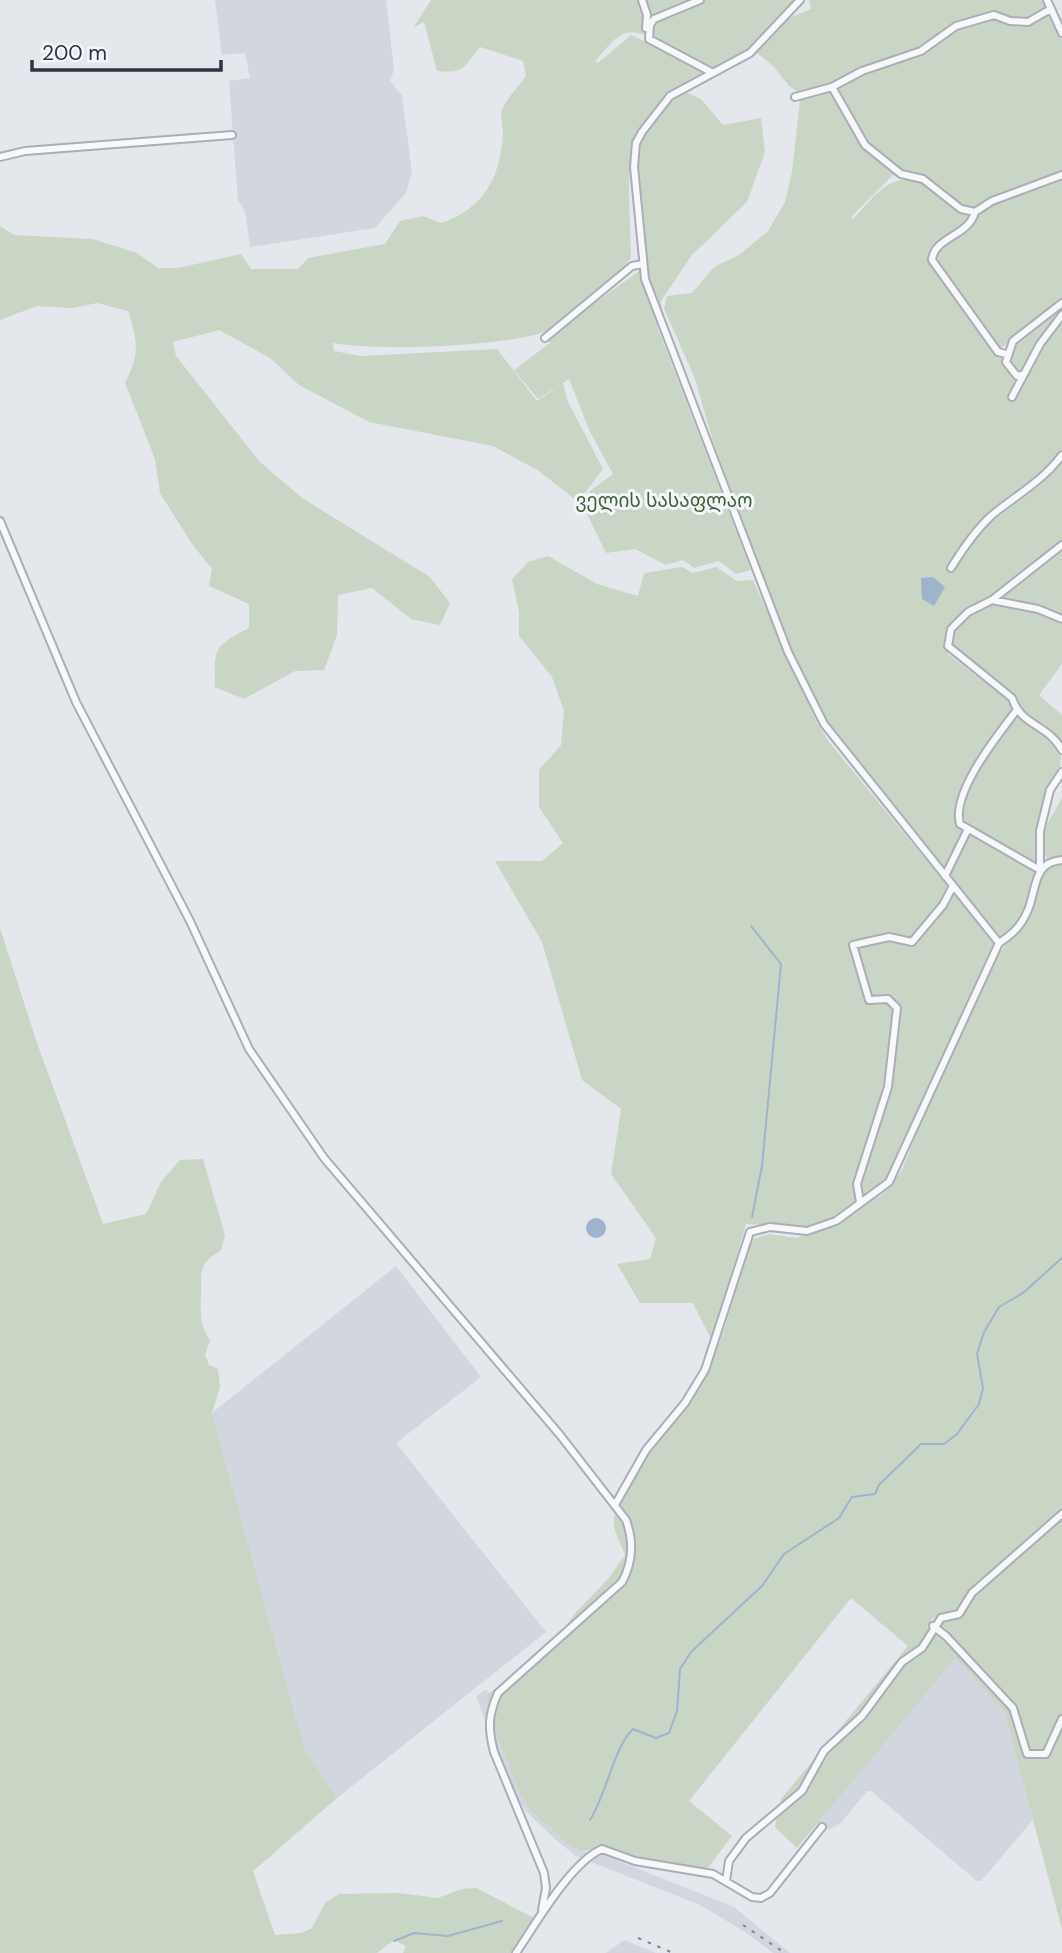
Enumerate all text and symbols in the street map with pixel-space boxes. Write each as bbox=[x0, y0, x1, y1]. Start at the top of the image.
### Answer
scale bar bbox=[32, 28, 220, 72]
text: 200 m bbox=[42, 39, 107, 67]
park label: ველის სასაფლაო bbox=[576, 488, 752, 513]

